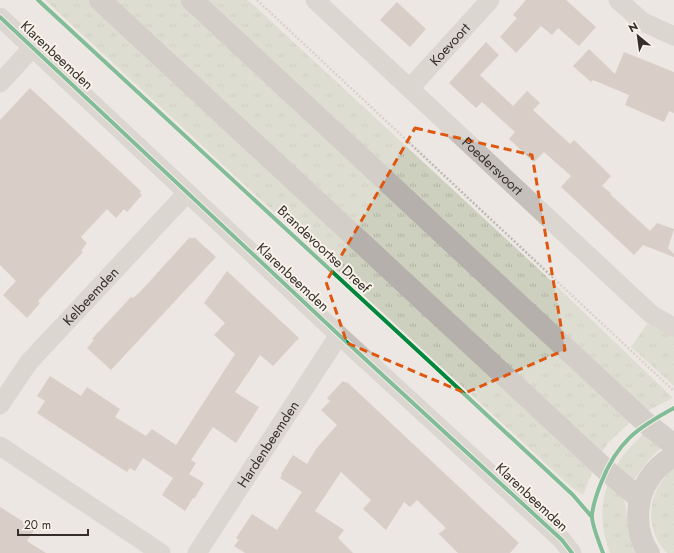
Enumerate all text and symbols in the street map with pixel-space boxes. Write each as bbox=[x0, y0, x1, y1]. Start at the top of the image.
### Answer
street label: Klarenbeemden bbox=[16, 16, 98, 94]
north arrow bbox=[618, 16, 658, 56]
street label: Koevoort bbox=[425, 18, 475, 70]
text: N bbox=[625, 18, 641, 36]
street label: Poedersvoort bbox=[458, 132, 528, 200]
street label: Brandevoortse Dreef bbox=[273, 201, 376, 298]
street label: Klarenbeemden bbox=[252, 238, 334, 316]
street label: Kelbeemden bbox=[58, 262, 123, 330]
street label: Hardenbeemden bbox=[232, 397, 304, 491]
street label: Klarenbeemden bbox=[491, 458, 573, 536]
scale bar bbox=[18, 511, 88, 537]
text: 20 m bbox=[24, 516, 51, 534]

